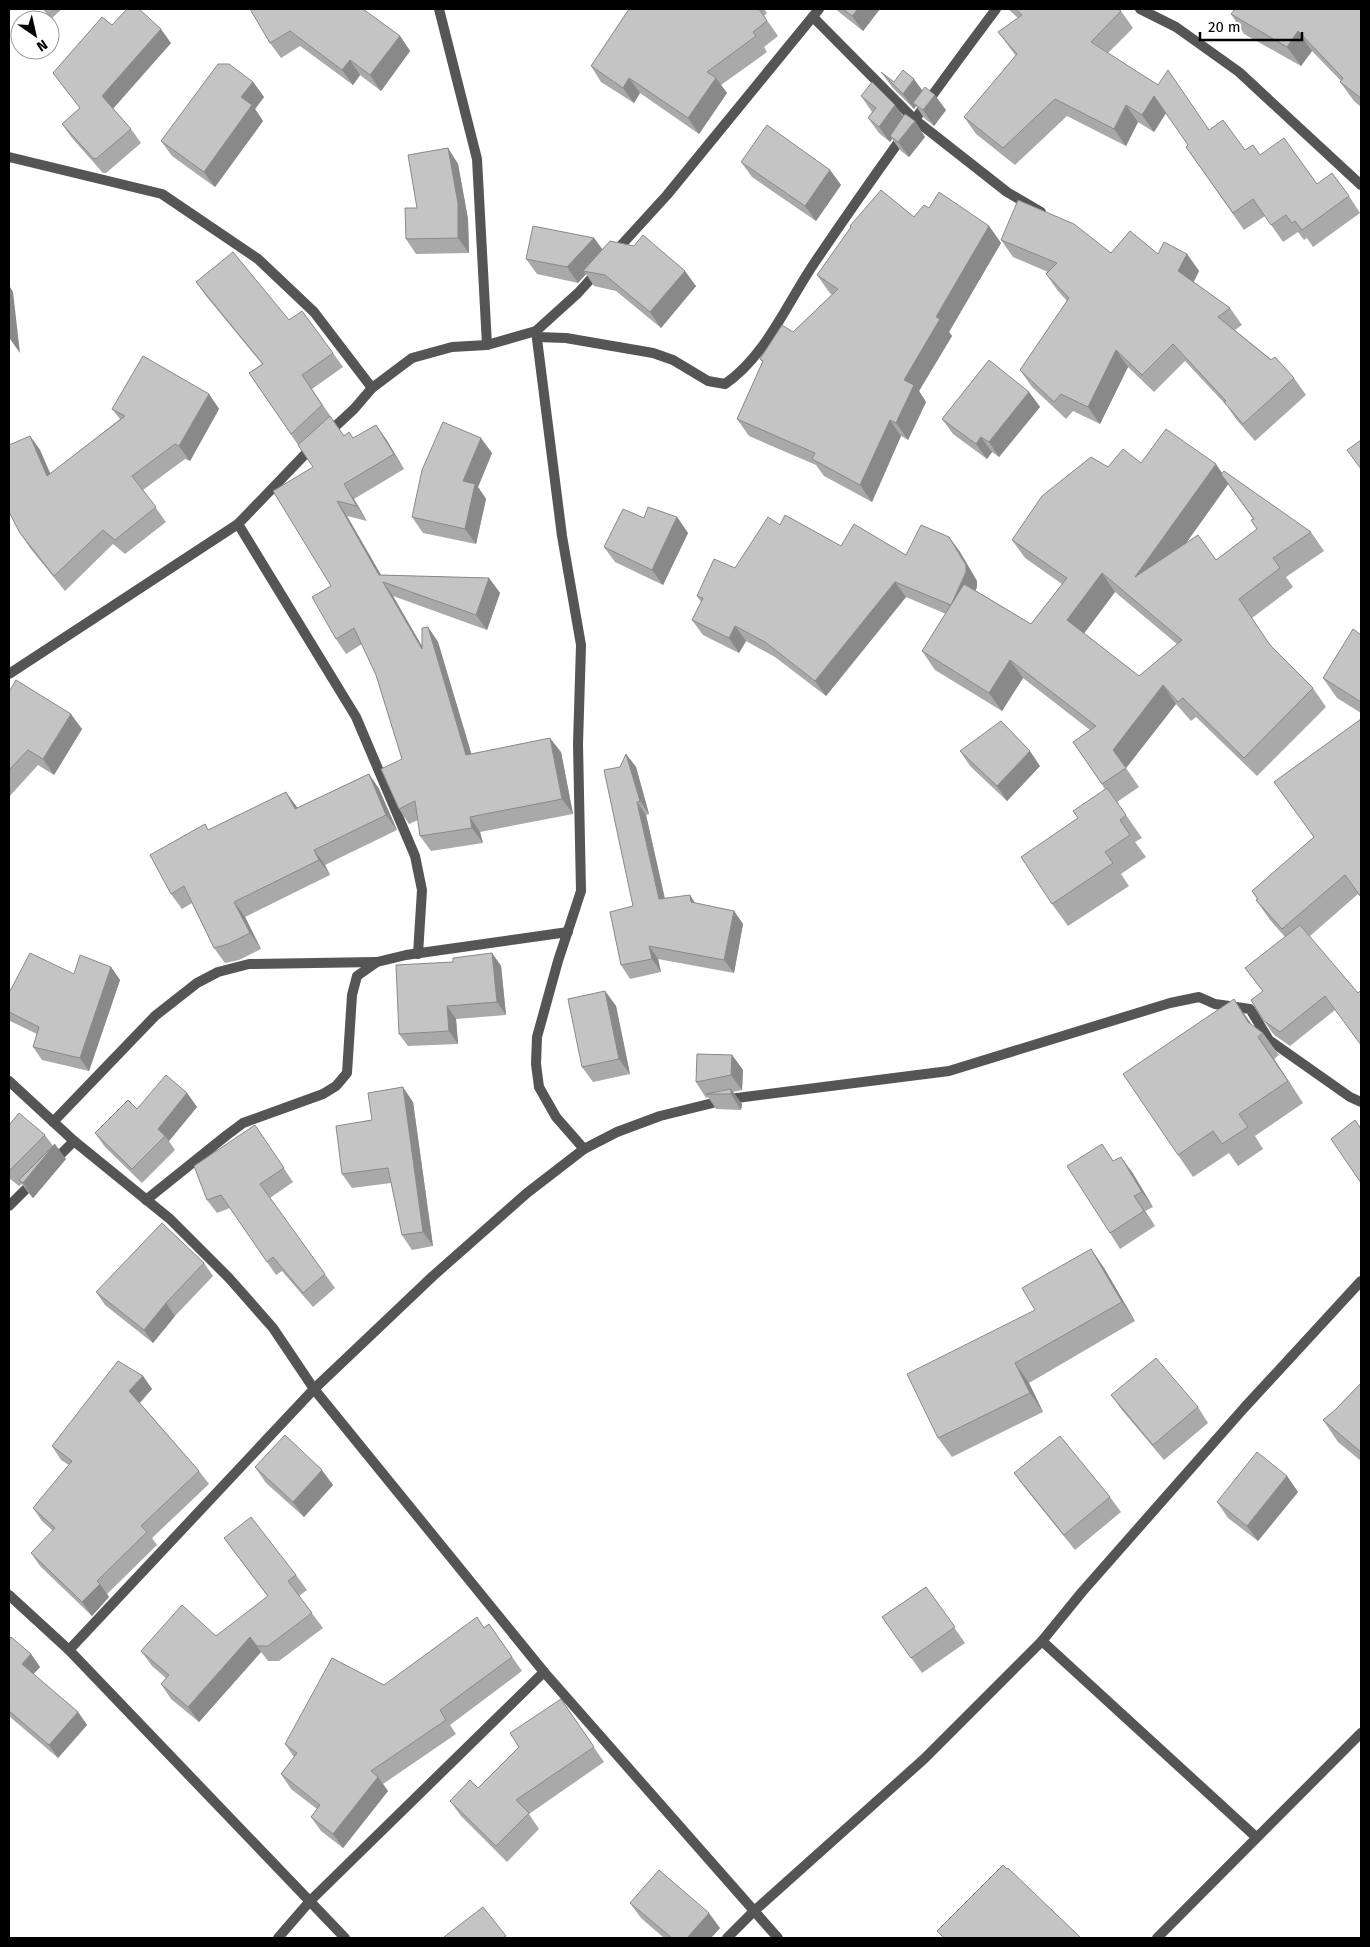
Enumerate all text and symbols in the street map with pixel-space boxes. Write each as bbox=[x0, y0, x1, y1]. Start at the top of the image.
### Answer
north arrow bbox=[10, 10, 60, 60]
scale bar bbox=[1200, 10, 1302, 42]
text: 20 m bbox=[1208, 18, 1241, 36]
text: N bbox=[33, 36, 51, 55]

